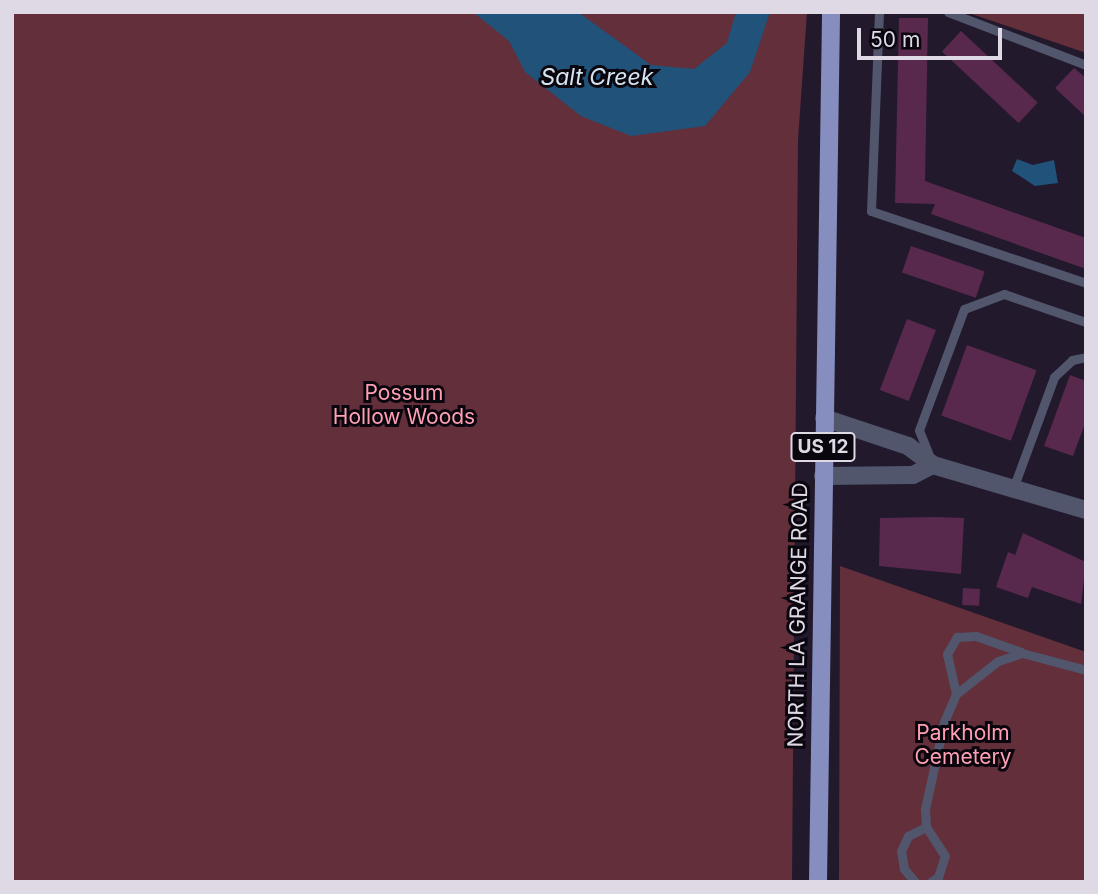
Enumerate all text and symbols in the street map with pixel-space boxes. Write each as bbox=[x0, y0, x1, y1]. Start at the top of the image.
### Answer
scale bar bbox=[860, 14, 1005, 58]
text: 50 m bbox=[870, 27, 920, 52]
water label: Salt Creek bbox=[541, 63, 653, 91]
park label: Possum Hollow Woods bbox=[333, 380, 475, 430]
road number: US 12 bbox=[790, 432, 856, 462]
street label: NORTH LA GRANGE ROAD bbox=[783, 482, 813, 748]
park label: Parkholm Cemetery bbox=[914, 720, 1012, 770]

